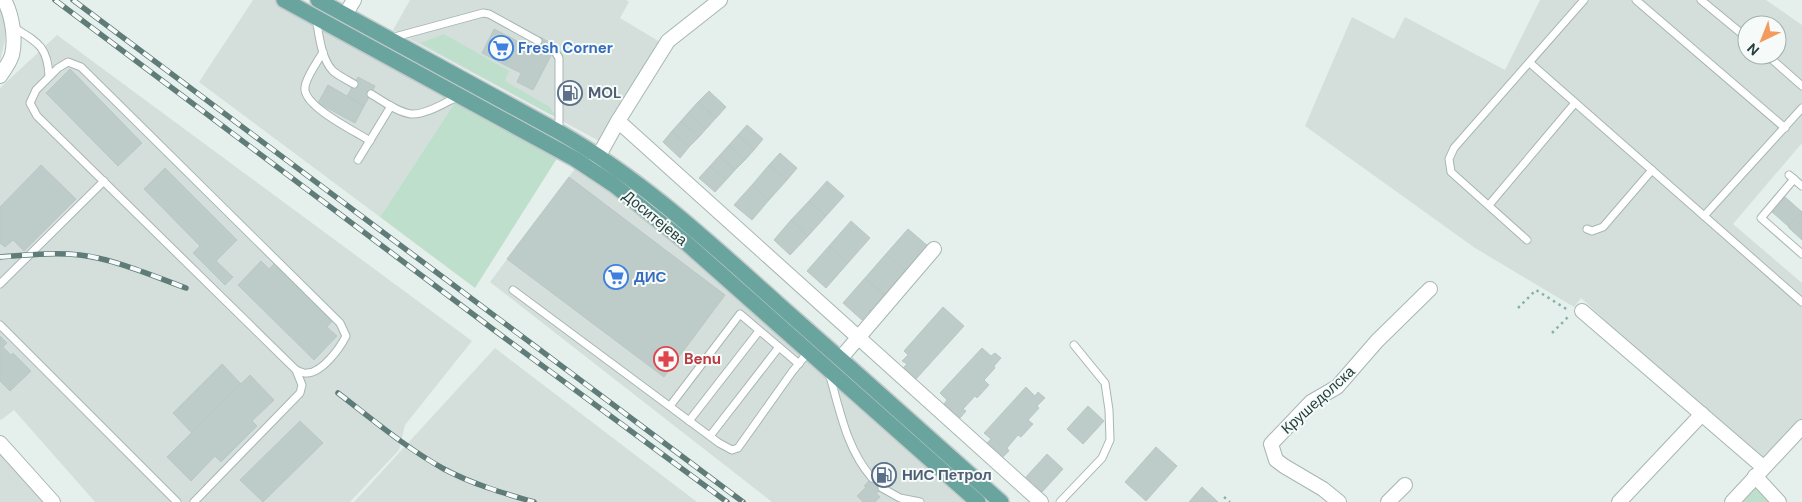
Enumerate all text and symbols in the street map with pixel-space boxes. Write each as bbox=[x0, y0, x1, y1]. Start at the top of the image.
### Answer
north arrow bbox=[1737, 15, 1787, 65]
supermarket icon: Fresh Corner bbox=[488, 35, 514, 61]
place label: Fresh Corner bbox=[518, 38, 613, 58]
text: N bbox=[1743, 39, 1763, 60]
fuel station icon: MOL bbox=[557, 80, 583, 106]
place label: MOL bbox=[588, 83, 621, 103]
street label: Доситејева bbox=[619, 186, 692, 251]
supermarket icon: ДИС bbox=[603, 264, 629, 290]
place label: ДИС bbox=[634, 267, 666, 287]
pharmacy icon: Benu bbox=[653, 346, 679, 372]
place label: Benu bbox=[684, 349, 721, 369]
street label: Крушедолска bbox=[1277, 361, 1360, 438]
fuel station icon: НИС Петрол bbox=[871, 462, 897, 488]
place label: НИС Петрол bbox=[902, 465, 992, 485]

